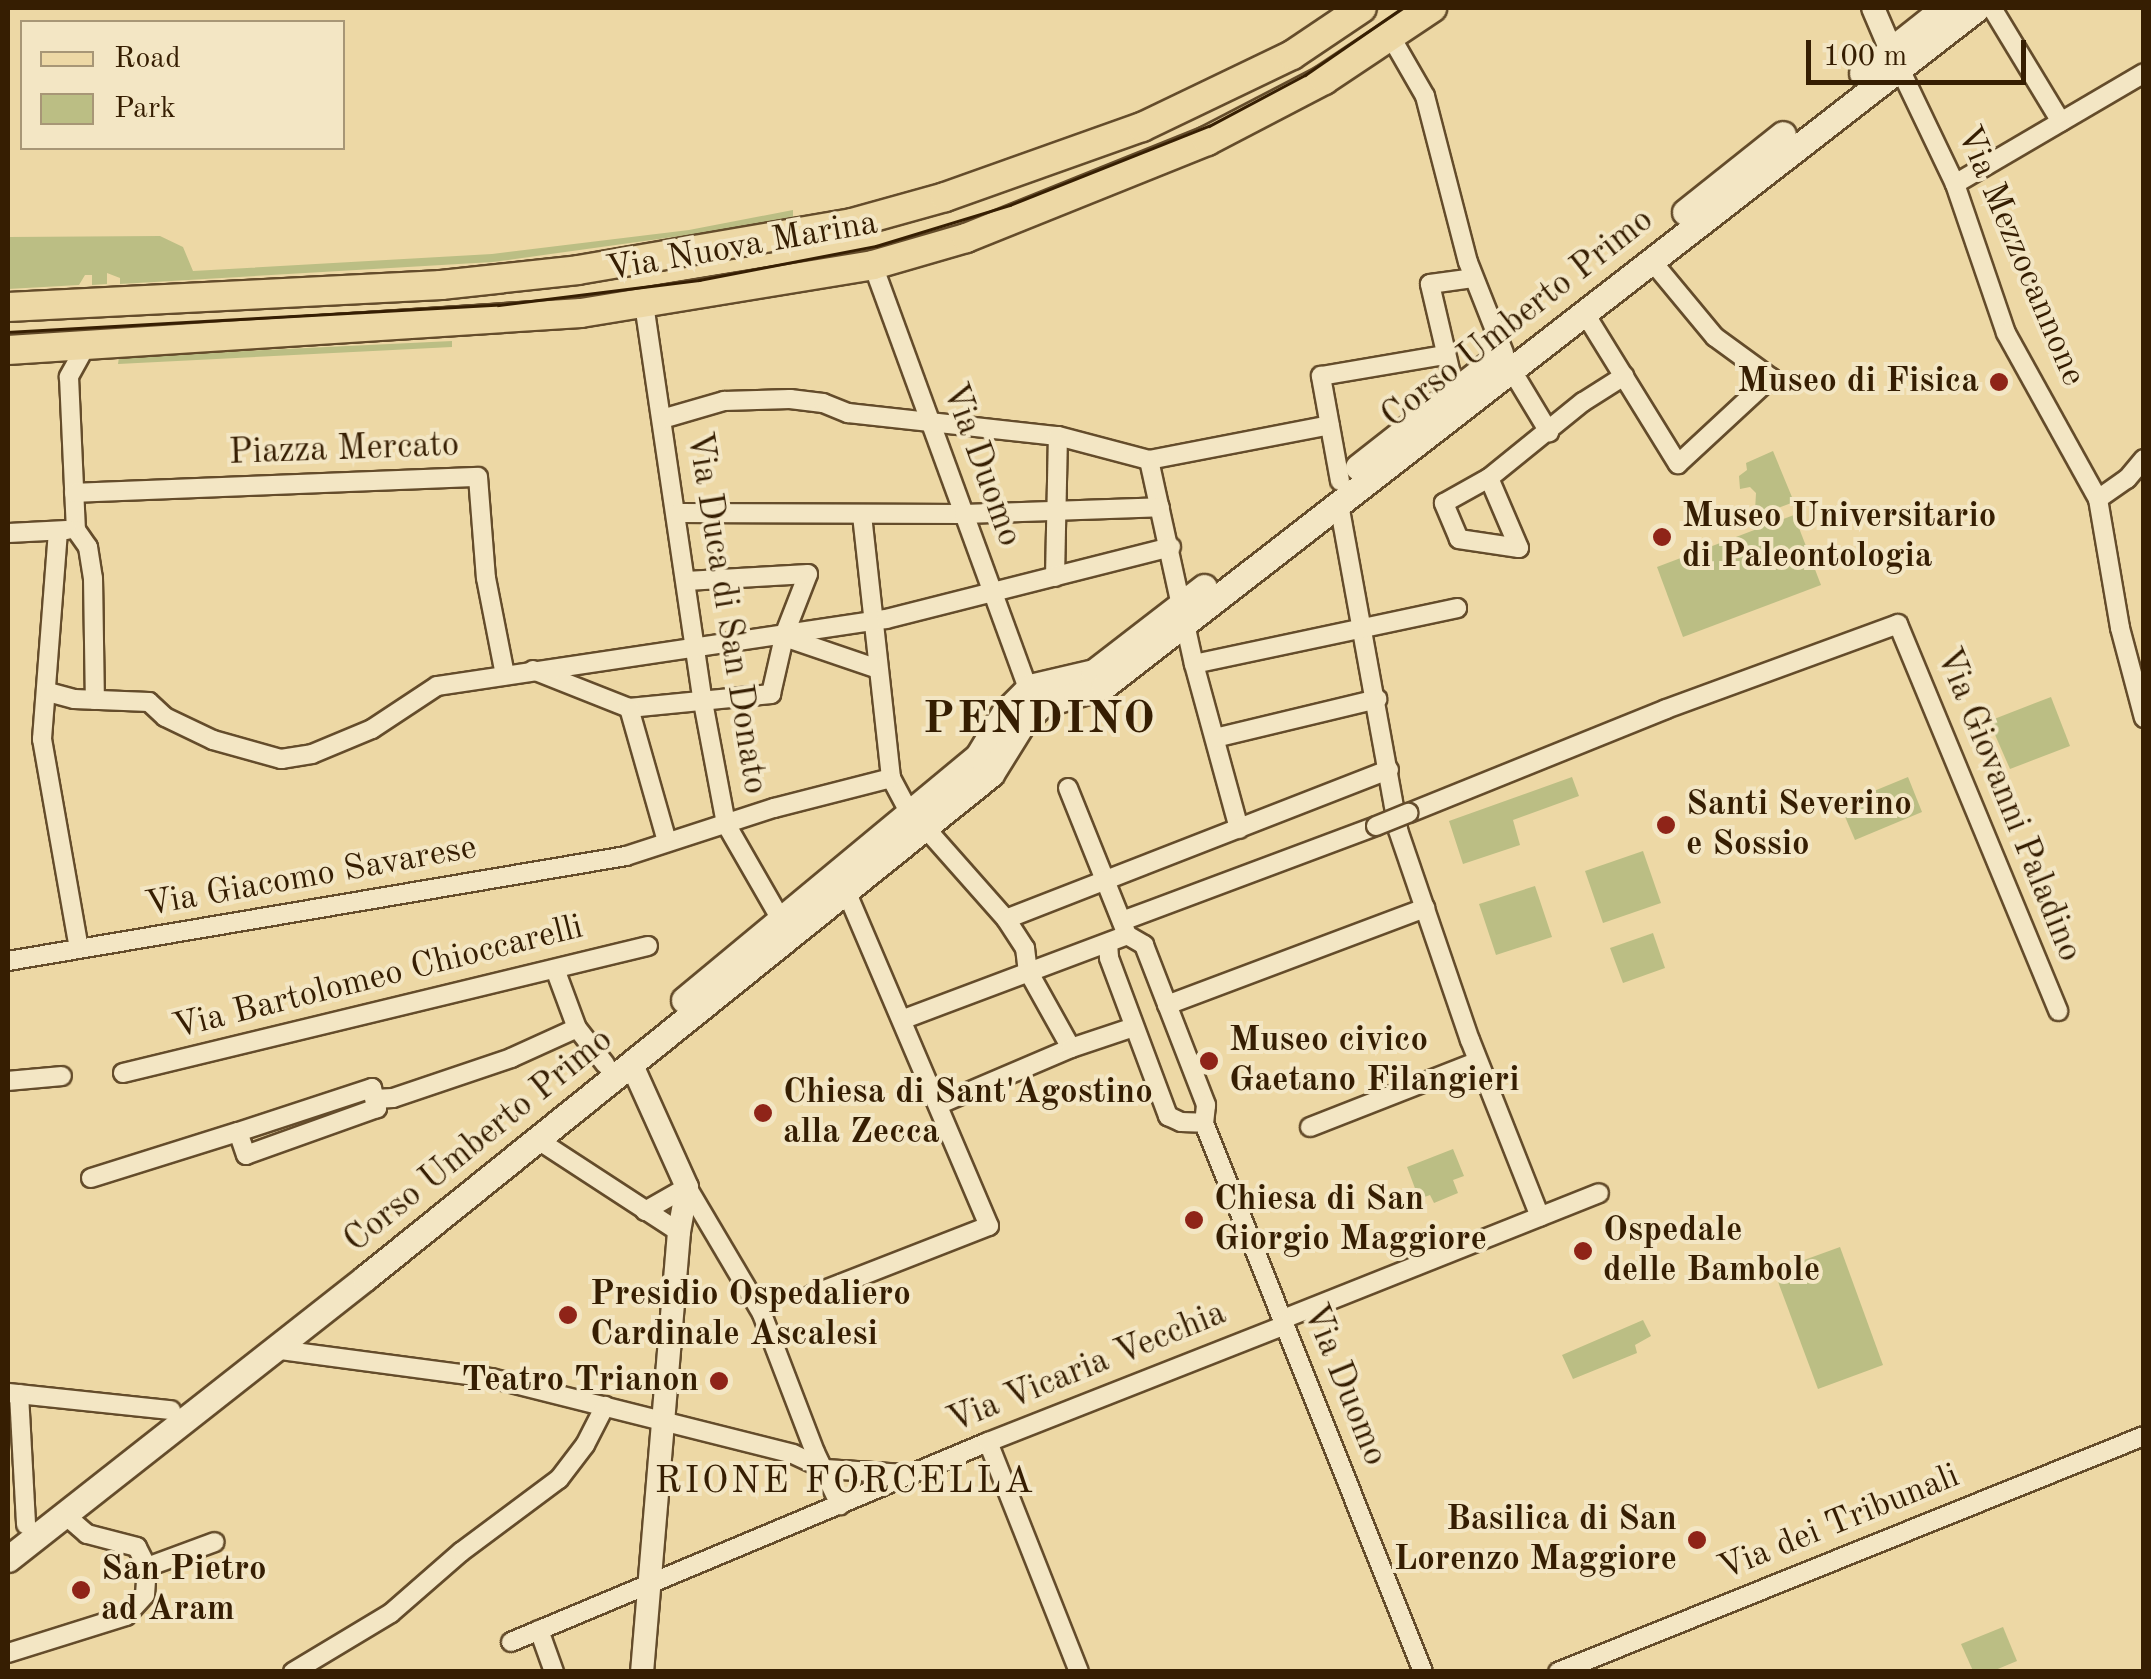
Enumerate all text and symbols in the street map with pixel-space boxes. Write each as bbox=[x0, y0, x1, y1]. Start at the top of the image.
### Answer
legend bbox=[20, 20, 345, 150]
scale bar bbox=[1811, 20, 2031, 82]
text: 100 m bbox=[1823, 42, 1907, 72]
text: Road bbox=[114, 44, 181, 74]
text: Park bbox=[114, 94, 176, 124]
street label: Via Mezzocannone bbox=[1946, 120, 2094, 392]
street label: Corso Umberto Primo bbox=[1374, 200, 1662, 438]
street label: Via Nuova Marina bbox=[603, 202, 881, 292]
place label: Museo di Fisica bbox=[1737, 361, 1979, 403]
marker: Museo di Fisica bbox=[1988, 371, 2010, 393]
street label: Via Duomo bbox=[932, 378, 1030, 552]
street label: Piazza Mercato bbox=[228, 425, 460, 475]
street label: Via Duca di San Donato bbox=[677, 429, 775, 797]
place label: Museo Universitario di Paleontologia bbox=[1682, 496, 1996, 578]
marker: Museo Universitario di Paleontologia bbox=[1651, 526, 1673, 548]
street label: Via Giovanni Paladino bbox=[1926, 642, 2090, 968]
district label: PENDINO bbox=[923, 694, 1157, 748]
place label: Santi Severino e Sossio bbox=[1686, 784, 1912, 866]
marker: Santi Severino e Sossio bbox=[1655, 814, 1677, 836]
street label: Via Giacomo Savarese bbox=[142, 827, 480, 927]
street label: Via Bartolomeo Chioccarelli bbox=[169, 907, 587, 1049]
street label: Corso Umberto Primo bbox=[336, 1020, 622, 1262]
place label: Museo civico Gaetano Filangieri bbox=[1229, 1020, 1520, 1102]
marker: Museo civico Gaetano Filangieri bbox=[1198, 1050, 1220, 1072]
place label: Chiesa di Sant'Agostino alla Zecca bbox=[783, 1072, 1153, 1154]
marker: Chiesa di Sant'Agostino alla Zecca bbox=[752, 1102, 774, 1124]
place label: Chiesa di San Giorgio Maggiore bbox=[1214, 1179, 1487, 1261]
marker: Chiesa di San Giorgio Maggiore bbox=[1183, 1209, 1205, 1231]
place label: Ospedale delle Bambole bbox=[1603, 1210, 1820, 1292]
marker: Ospedale delle Bambole bbox=[1572, 1240, 1594, 1262]
place label: Presidio Ospedaliero Cardinale Ascalesi bbox=[590, 1274, 911, 1356]
street label: Via Vicaria Vecchia bbox=[942, 1293, 1232, 1443]
street label: Via Duomo bbox=[1293, 1298, 1395, 1472]
marker: Presidio Ospedaliero Cardinale Ascalesi bbox=[555, 1302, 581, 1328]
place label: Teatro Trianon bbox=[462, 1360, 699, 1402]
marker: Teatro Trianon bbox=[708, 1370, 730, 1392]
street label: Via dei Tribunali bbox=[1712, 1456, 1966, 1590]
district label: RIONE FORCELLA bbox=[654, 1460, 1036, 1506]
place label: Basilica di San Lorenzo Maggiore bbox=[1394, 1499, 1677, 1581]
marker: Basilica di San Lorenzo Maggiore bbox=[1686, 1529, 1708, 1551]
place label: San Pietro ad Aram bbox=[101, 1549, 267, 1631]
marker: San Pietro ad Aram bbox=[70, 1579, 92, 1601]

